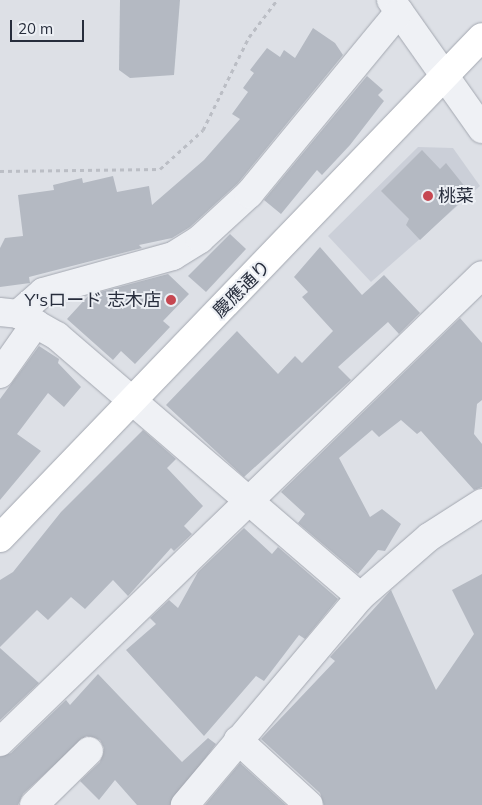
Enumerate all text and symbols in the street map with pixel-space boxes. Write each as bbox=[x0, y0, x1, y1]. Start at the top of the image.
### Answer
scale bar bbox=[12, 10, 86, 42]
text: 20 m bbox=[18, 19, 53, 38]
place label: 桃菜 bbox=[438, 185, 474, 207]
marker: 桃菜 bbox=[422, 190, 434, 202]
street label: 慶應通り bbox=[209, 256, 275, 322]
place label: Y'sロード 志木店 bbox=[24, 289, 161, 311]
marker: Y'sロード 志木店 bbox=[165, 294, 177, 306]

